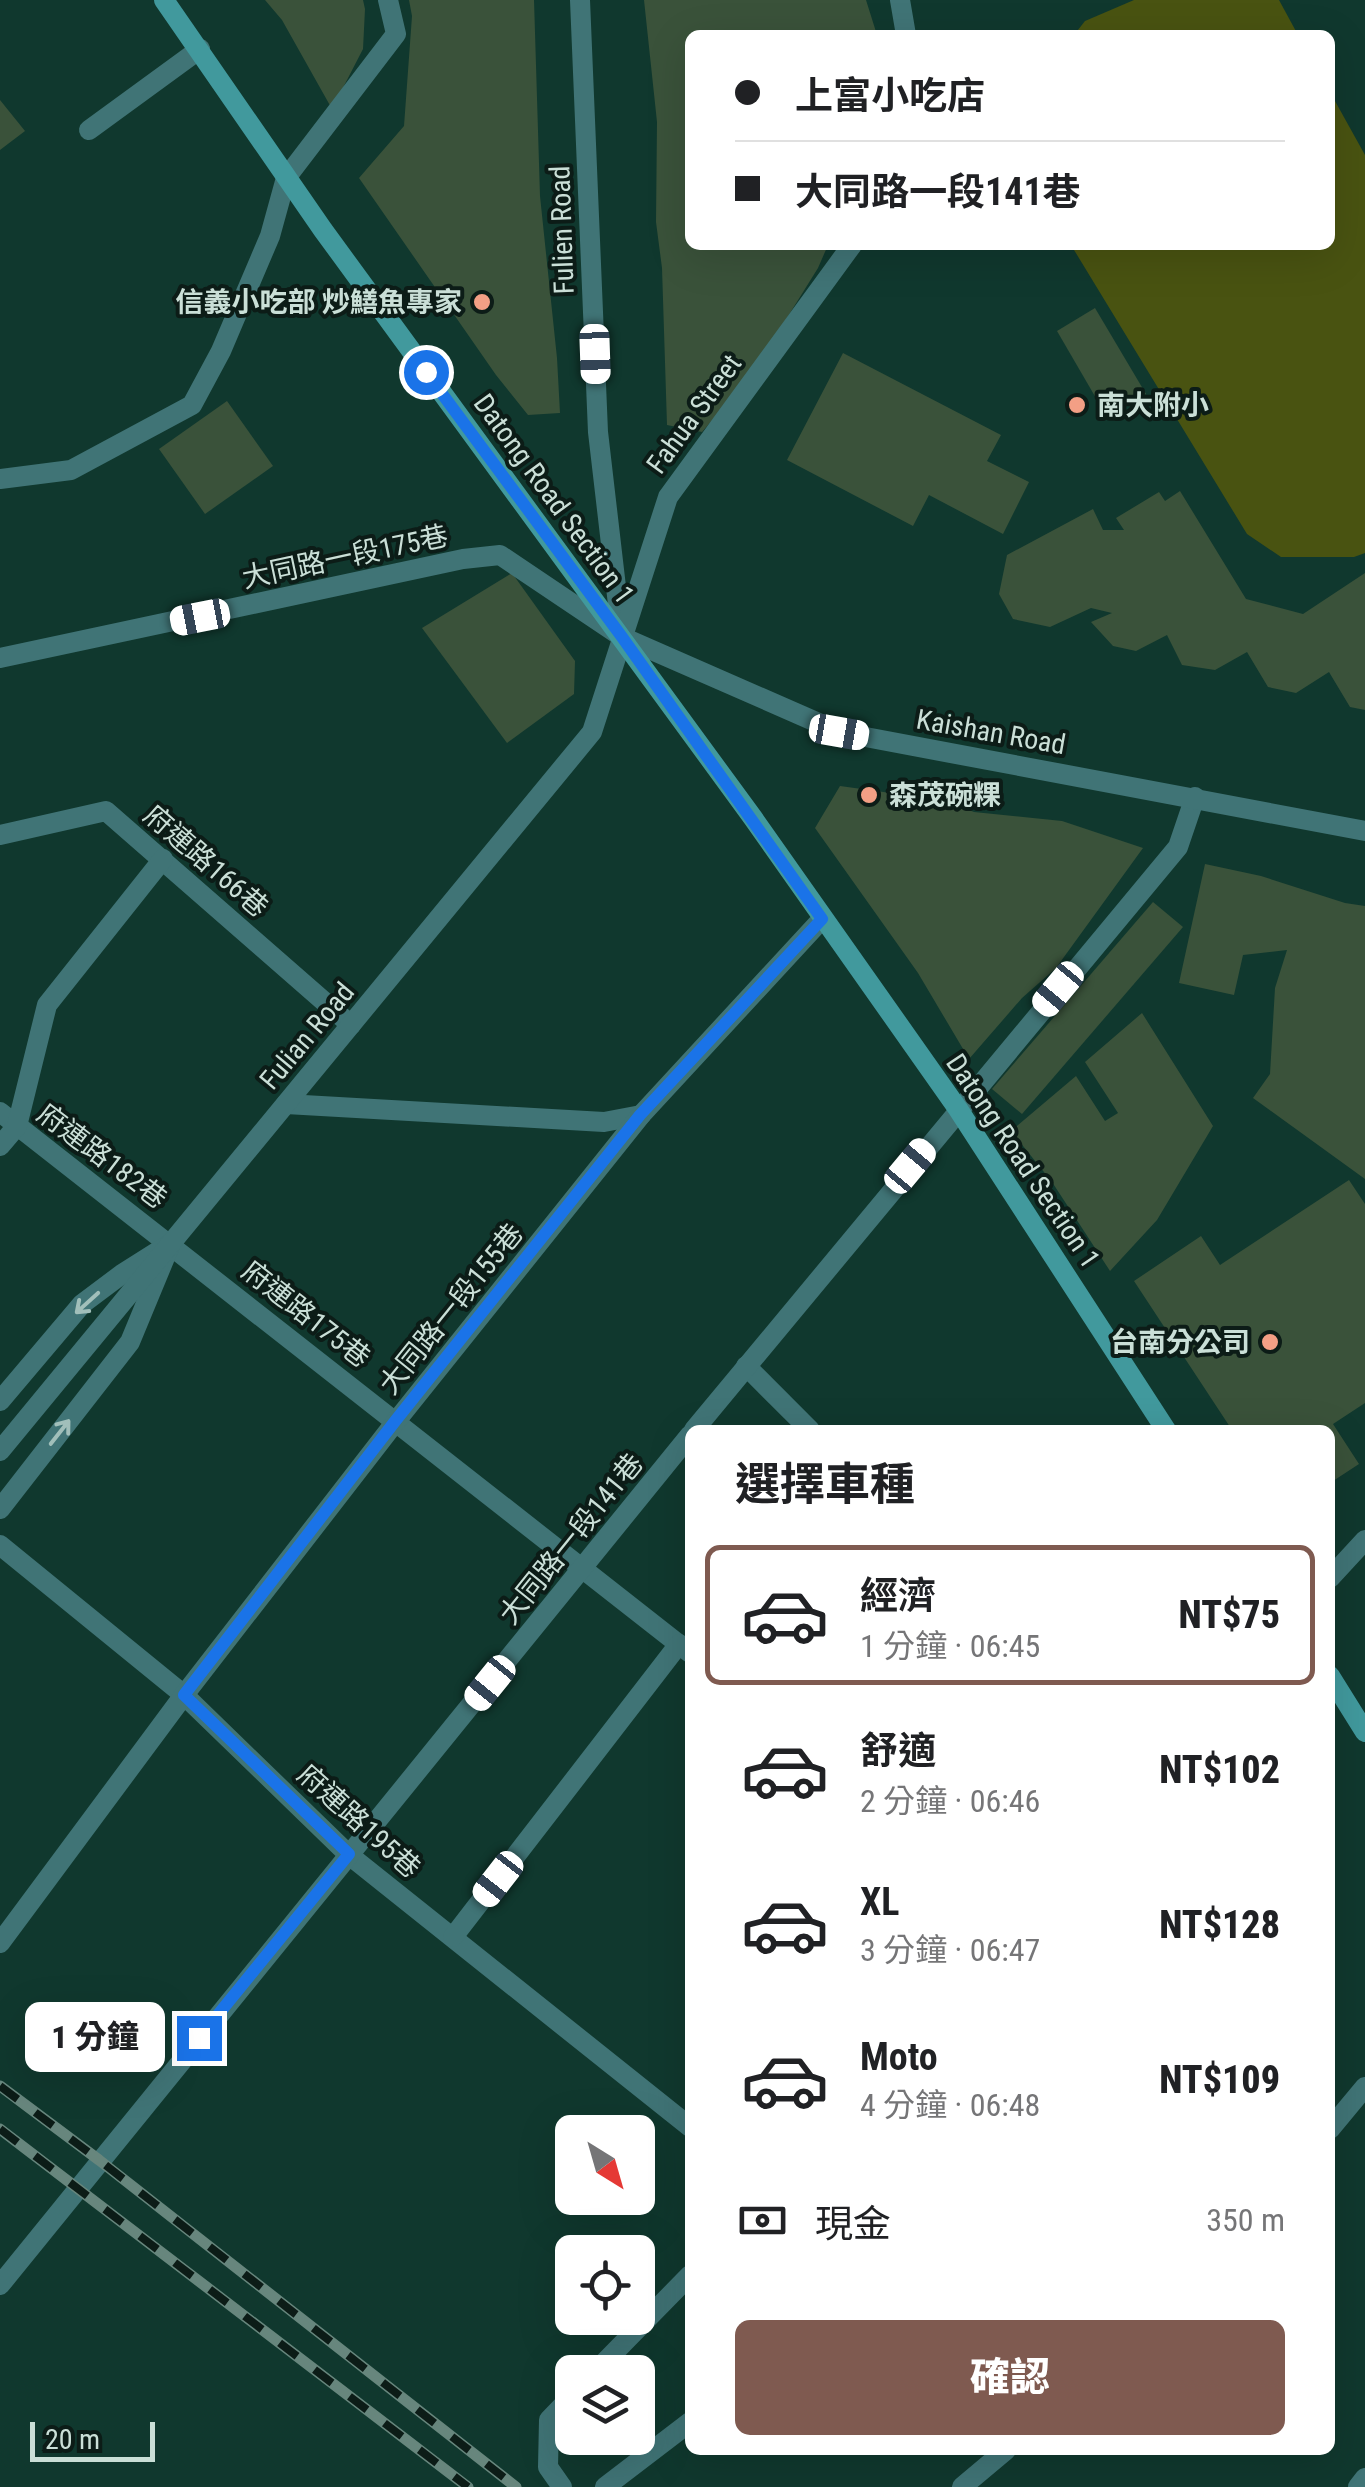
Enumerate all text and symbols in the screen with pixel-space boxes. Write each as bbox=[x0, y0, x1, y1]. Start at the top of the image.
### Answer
text: 上富小吃店 bbox=[795, 74, 985, 118]
street label: Fulien Road bbox=[543, 165, 581, 295]
text: 大同路一段141巷 bbox=[795, 170, 1081, 214]
place label: 信義小吃部 炒鱔魚專家 bbox=[176, 286, 462, 319]
marker: 信義小吃部 炒鱔魚專家 bbox=[471, 291, 493, 313]
car bbox=[579, 323, 611, 385]
street label: Fahua Street bbox=[640, 348, 748, 480]
route start bbox=[404, 350, 449, 395]
street label: Datong Road Section 1 bbox=[467, 388, 641, 610]
place label: 南大附小 bbox=[1097, 389, 1209, 422]
marker: 南大附小 bbox=[1066, 394, 1088, 416]
street label: 大同路一段175巷 bbox=[239, 519, 451, 595]
car bbox=[168, 597, 232, 637]
street label: Kaishan Road bbox=[914, 703, 1068, 761]
car bbox=[807, 712, 871, 752]
place label: 森茂碗粿 bbox=[889, 779, 1001, 812]
marker: 森茂碗粿 bbox=[858, 784, 880, 806]
street label: 府連路166巷 bbox=[137, 798, 275, 924]
car bbox=[1027, 956, 1089, 1022]
street label: Fulian Road bbox=[253, 976, 361, 1096]
street label: Datong Road Section 1 bbox=[939, 1048, 1107, 1274]
street label: 府連路182巷 bbox=[31, 1097, 173, 1215]
car bbox=[879, 1133, 941, 1199]
street label: 大同路一段155巷 bbox=[372, 1217, 530, 1401]
street label: 府連路175巷 bbox=[235, 1254, 377, 1374]
one-way arrow bbox=[74, 1290, 100, 1314]
place label: 台南分公司 bbox=[1110, 1326, 1250, 1359]
marker: 台南分公司 bbox=[1259, 1331, 1281, 1353]
one-way arrow bbox=[49, 1420, 71, 1446]
street label: 大同路一段141巷 bbox=[492, 1447, 650, 1631]
text: 選擇車種 bbox=[735, 1458, 915, 1511]
icon: car bbox=[740, 1570, 830, 1660]
text: 經濟 bbox=[860, 1574, 936, 1618]
text: NT$75 bbox=[1179, 1593, 1280, 1637]
text: 1 分鐘 · 06:45 bbox=[860, 1627, 1040, 1665]
car bbox=[459, 1650, 521, 1716]
icon: car bbox=[740, 1725, 830, 1815]
text: 舒適 bbox=[860, 1729, 936, 1773]
text: NT$102 bbox=[1159, 1748, 1280, 1792]
street label: 府連路195巷 bbox=[291, 1757, 427, 1885]
text: 2 分鐘 · 06:46 bbox=[860, 1782, 1040, 1820]
car bbox=[468, 1846, 528, 1912]
icon: car bbox=[740, 1880, 830, 1970]
text: XL bbox=[860, 1880, 899, 1924]
text: NT$128 bbox=[1159, 1903, 1280, 1947]
text: 3 分鐘 · 06:47 bbox=[860, 1931, 1040, 1969]
callout: 1 分鐘 bbox=[24, 2003, 164, 2073]
route end bbox=[177, 2016, 222, 2061]
text: 1 分鐘 bbox=[51, 2018, 139, 2056]
icon: car bbox=[740, 2035, 830, 2125]
text: Moto bbox=[860, 2035, 938, 2079]
text: NT$109 bbox=[1159, 2058, 1280, 2102]
text: 4 分鐘 · 06:48 bbox=[860, 2086, 1040, 2124]
north arrow bbox=[555, 2115, 655, 2215]
map controls bbox=[555, 2115, 655, 2455]
icon: cash bbox=[735, 2193, 790, 2248]
text: 350 m bbox=[1206, 2201, 1285, 2239]
text: 現金 bbox=[815, 2202, 891, 2246]
button: locate bbox=[555, 2235, 655, 2335]
button: 確認 bbox=[735, 2320, 1285, 2435]
button: layers bbox=[555, 2355, 655, 2455]
scale bar bbox=[30, 2417, 155, 2462]
text: 20 m bbox=[45, 2423, 100, 2456]

